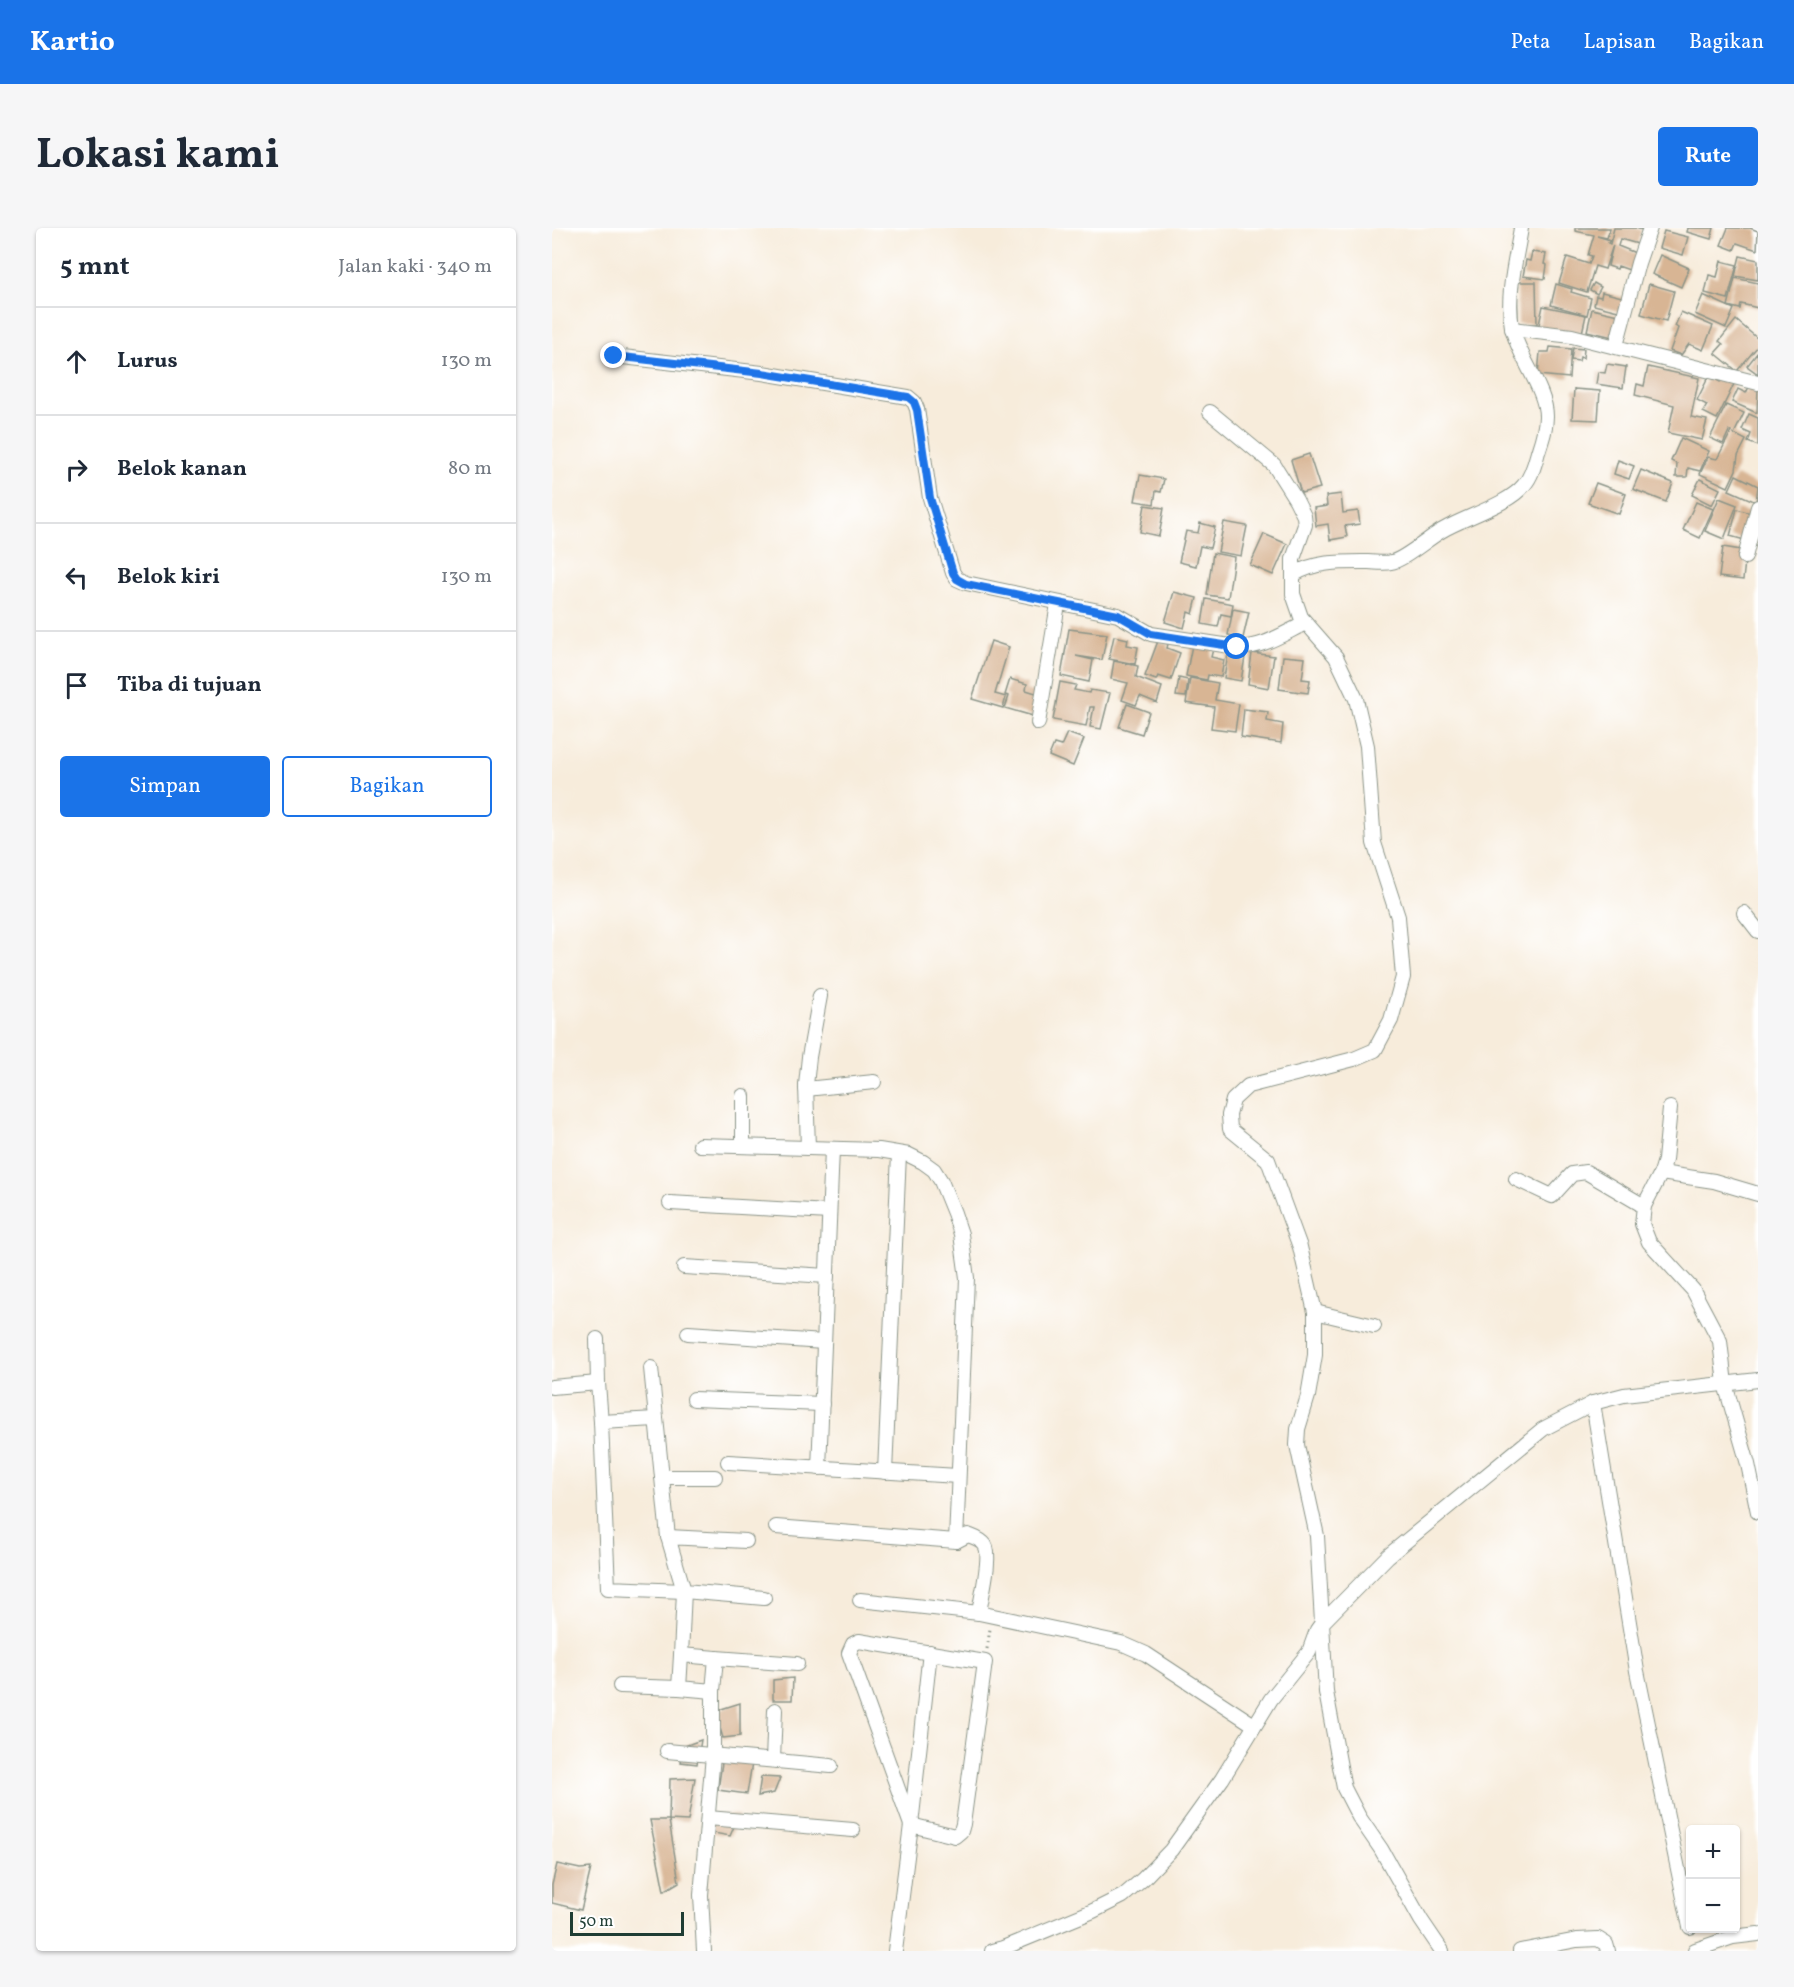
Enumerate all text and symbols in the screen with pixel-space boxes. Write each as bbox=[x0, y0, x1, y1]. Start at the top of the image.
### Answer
text: Kartio bbox=[30, 23, 115, 62]
text: Peta bbox=[1511, 28, 1550, 57]
text: Lapisan bbox=[1583, 28, 1656, 57]
text: Bagikan bbox=[1689, 28, 1764, 57]
text: Lokasi kami bbox=[36, 127, 280, 186]
button: Rute bbox=[1658, 127, 1758, 186]
text: 5 mnt bbox=[60, 249, 130, 285]
text: Jalan kaki · 340 m bbox=[338, 253, 492, 281]
route end bbox=[600, 342, 626, 368]
icon: ahead bbox=[60, 345, 93, 378]
text: Lurus bbox=[117, 346, 178, 377]
text: 130 m bbox=[441, 347, 492, 375]
icon: right bbox=[60, 453, 93, 486]
text: Belok kanan bbox=[117, 454, 247, 485]
text: 80 m bbox=[448, 455, 492, 483]
icon: left bbox=[60, 561, 93, 594]
text: Belok kiri bbox=[117, 562, 220, 593]
text: 130 m bbox=[441, 563, 492, 591]
route start bbox=[1223, 633, 1249, 659]
icon: arrive bbox=[60, 669, 93, 702]
text: Tiba di tujuan bbox=[117, 670, 262, 701]
button: Simpan bbox=[60, 756, 270, 817]
button: Bagikan bbox=[282, 756, 492, 817]
map controls bbox=[1686, 1825, 1740, 1933]
button: + bbox=[1686, 1825, 1740, 1879]
button: − bbox=[1686, 1879, 1740, 1933]
scale bar bbox=[570, 1909, 684, 1936]
text: 50 m bbox=[579, 1911, 613, 1933]

